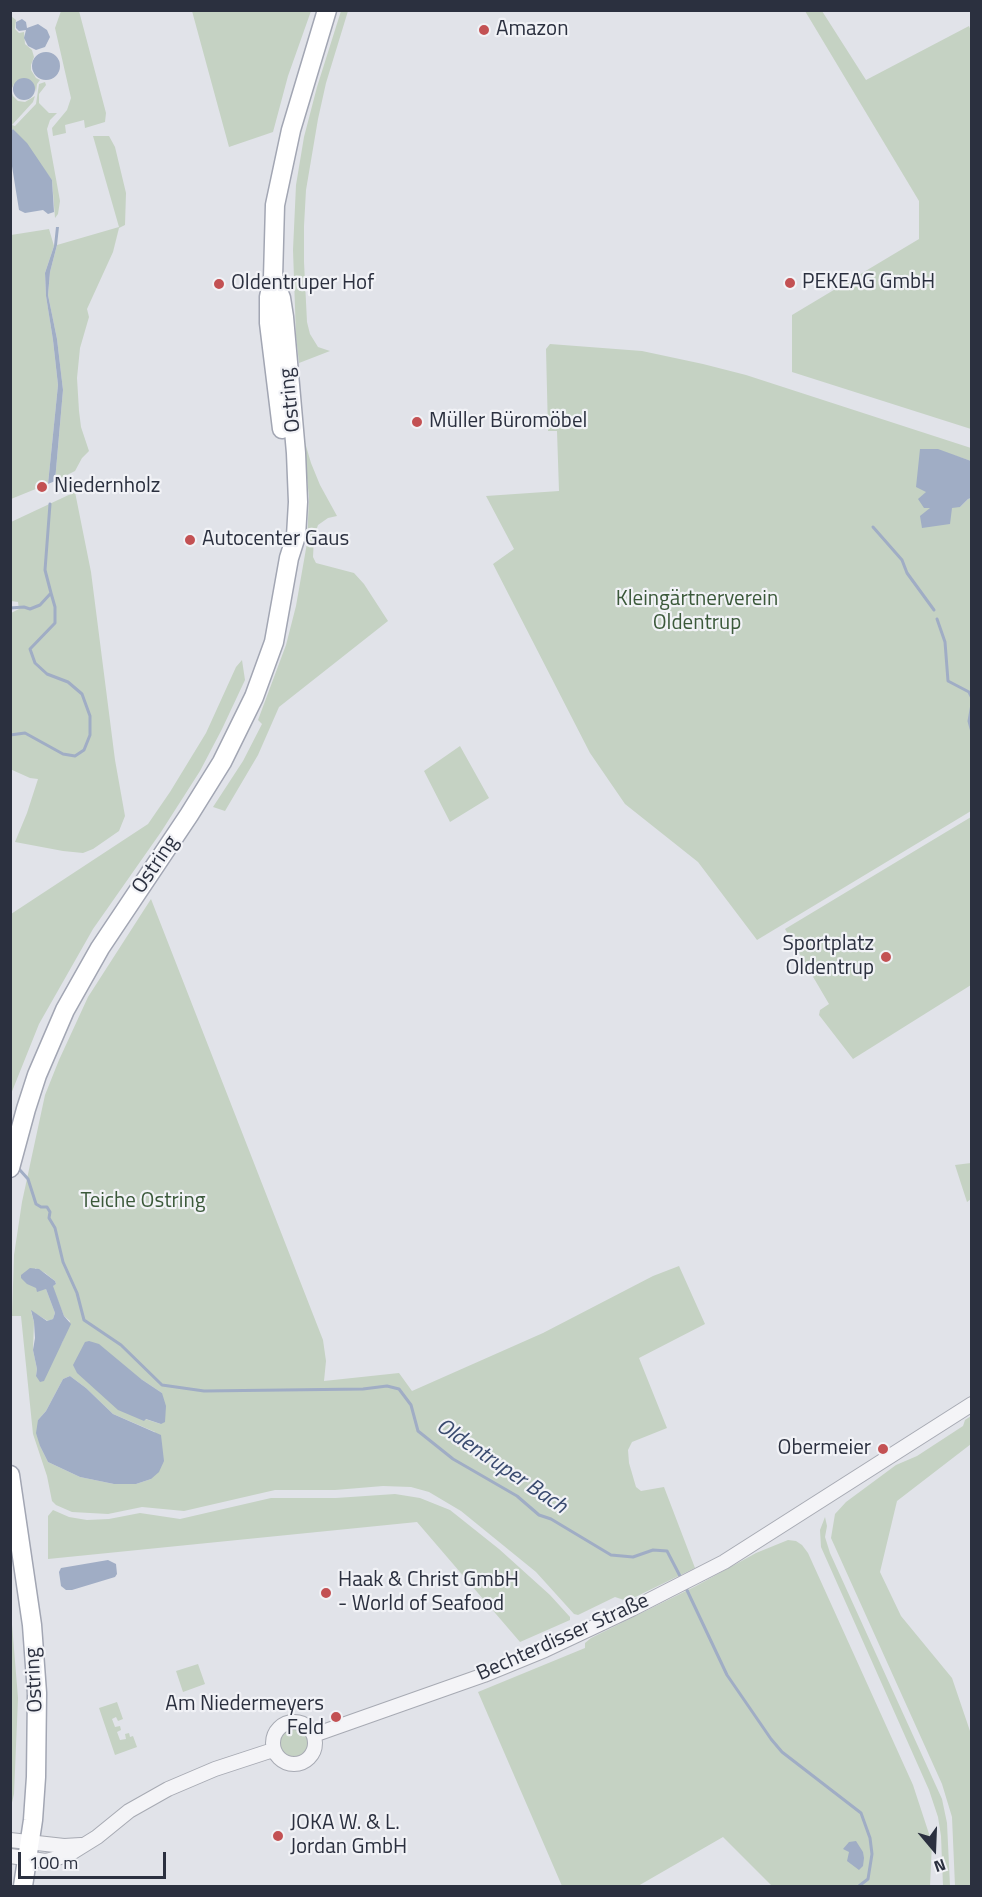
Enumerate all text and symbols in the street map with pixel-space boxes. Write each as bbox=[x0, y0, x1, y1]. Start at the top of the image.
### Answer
place label: Amazon bbox=[496, 17, 568, 43]
marker: Amazon bbox=[477, 23, 491, 37]
place label: PEKEAG GmbH bbox=[802, 270, 935, 296]
place label: Oldentruper Hof bbox=[231, 271, 374, 297]
marker: PEKEAG GmbH bbox=[783, 276, 797, 290]
marker: Oldentruper Hof bbox=[212, 277, 226, 291]
street label: Ostring bbox=[275, 366, 307, 434]
place label: Müller Büromöbel bbox=[429, 409, 587, 435]
marker: Müller Büromöbel bbox=[410, 415, 424, 429]
place label: Niedernholz bbox=[54, 474, 160, 500]
marker: Niedernholz bbox=[35, 480, 49, 494]
place label: Autocenter Gaus bbox=[202, 527, 349, 553]
marker: Autocenter Gaus bbox=[183, 533, 197, 547]
park label: Kleingärtnerverein Oldentrup bbox=[616, 587, 778, 637]
street label: Ostring bbox=[127, 831, 185, 899]
place label: Sportplatz Oldentrup bbox=[782, 932, 874, 982]
marker: Sportplatz Oldentrup bbox=[879, 950, 893, 964]
park label: Teiche Ostring bbox=[81, 1189, 205, 1215]
water label: Oldentruper Bach bbox=[431, 1414, 571, 1520]
place label: Obermeier bbox=[778, 1436, 871, 1462]
marker: Obermeier bbox=[876, 1442, 890, 1456]
place label: Haak & Christ GmbH - World of Seafood bbox=[338, 1568, 519, 1618]
marker: Haak & Christ GmbH - World of Seafood bbox=[319, 1586, 333, 1600]
street label: Bechterdisser Straße bbox=[473, 1589, 653, 1687]
street label: Ostring bbox=[21, 1647, 49, 1713]
place label: Am Niedermeyers Feld bbox=[165, 1692, 324, 1742]
marker: Am Niedermeyers Feld bbox=[329, 1710, 343, 1724]
place label: JOKA W. & L. Jordan GmbH bbox=[290, 1811, 407, 1861]
north arrow bbox=[904, 1819, 964, 1879]
marker: JOKA W. & L. Jordan GmbH bbox=[271, 1829, 285, 1843]
scale bar bbox=[21, 1840, 170, 1878]
text: 100 m bbox=[29, 1849, 78, 1876]
text: N bbox=[931, 1853, 949, 1879]

